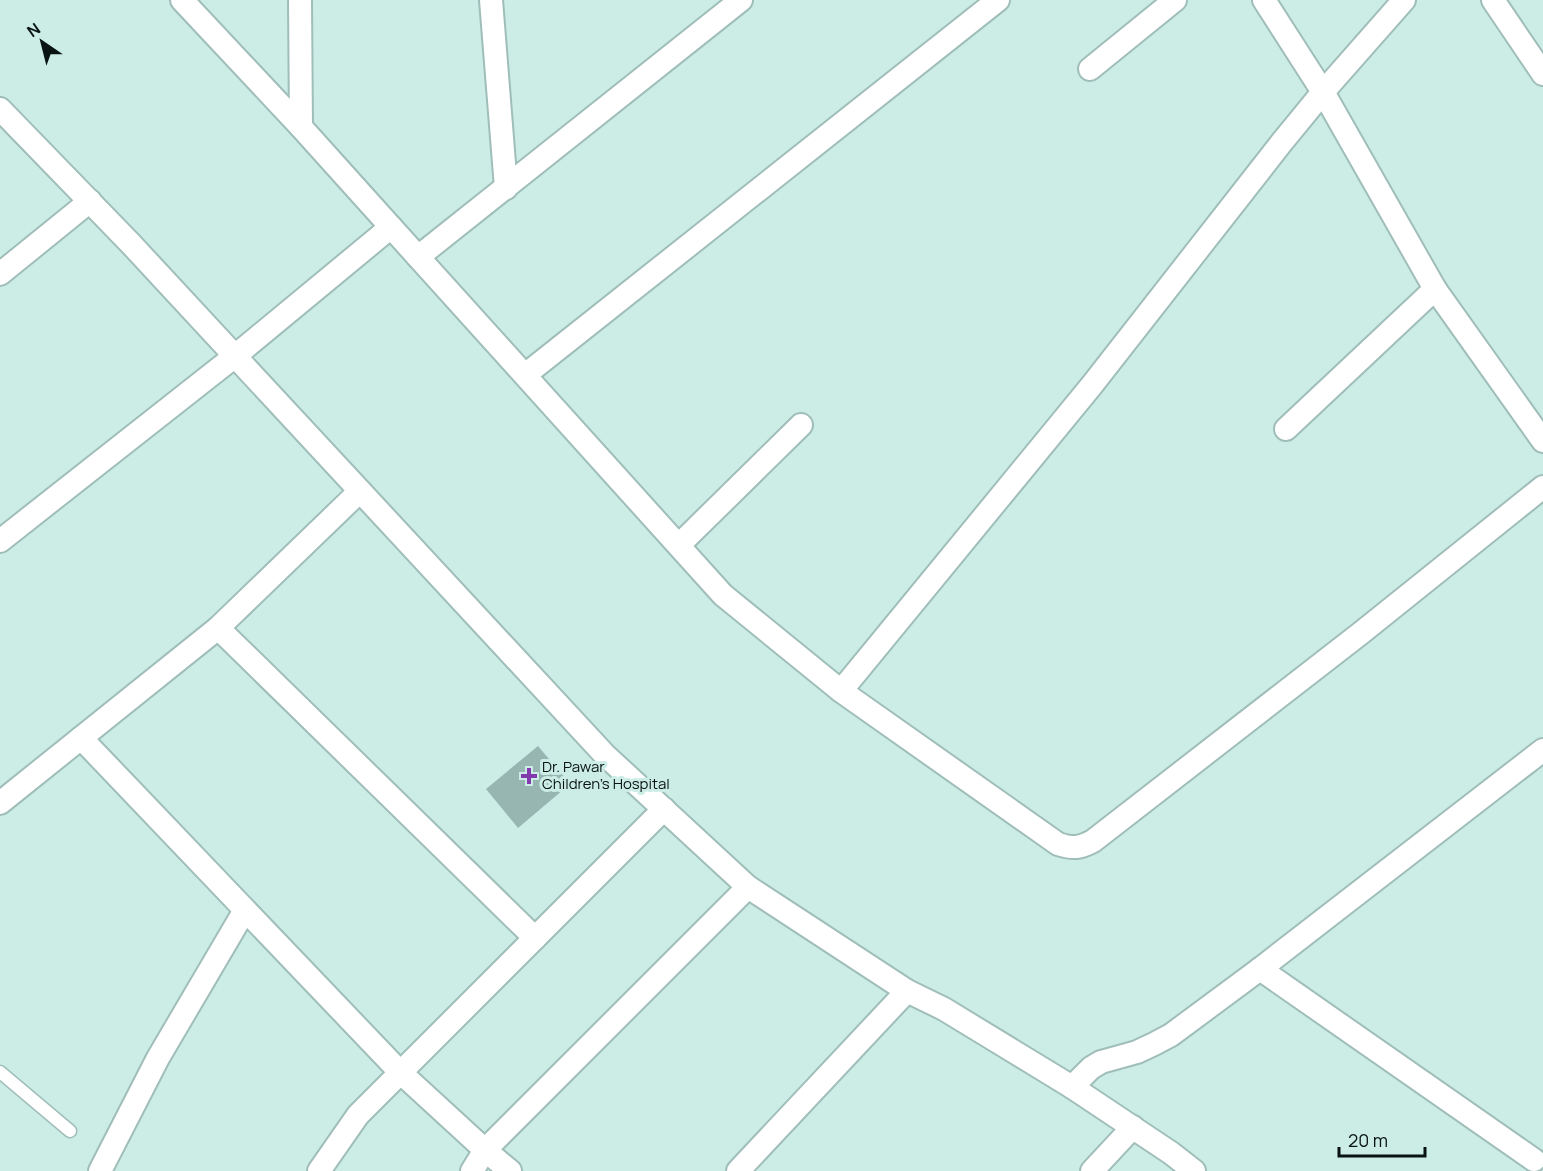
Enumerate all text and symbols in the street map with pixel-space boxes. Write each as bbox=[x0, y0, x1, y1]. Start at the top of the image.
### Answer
north arrow bbox=[12, 12, 72, 72]
text: N bbox=[22, 17, 44, 42]
place label: Dr. Pawar Children's Hospital bbox=[542, 756, 670, 794]
marker: Dr. Pawar Children's Hospital bbox=[520, 767, 538, 785]
scale bar bbox=[1339, 1120, 1424, 1158]
text: 20 m bbox=[1348, 1128, 1388, 1152]

